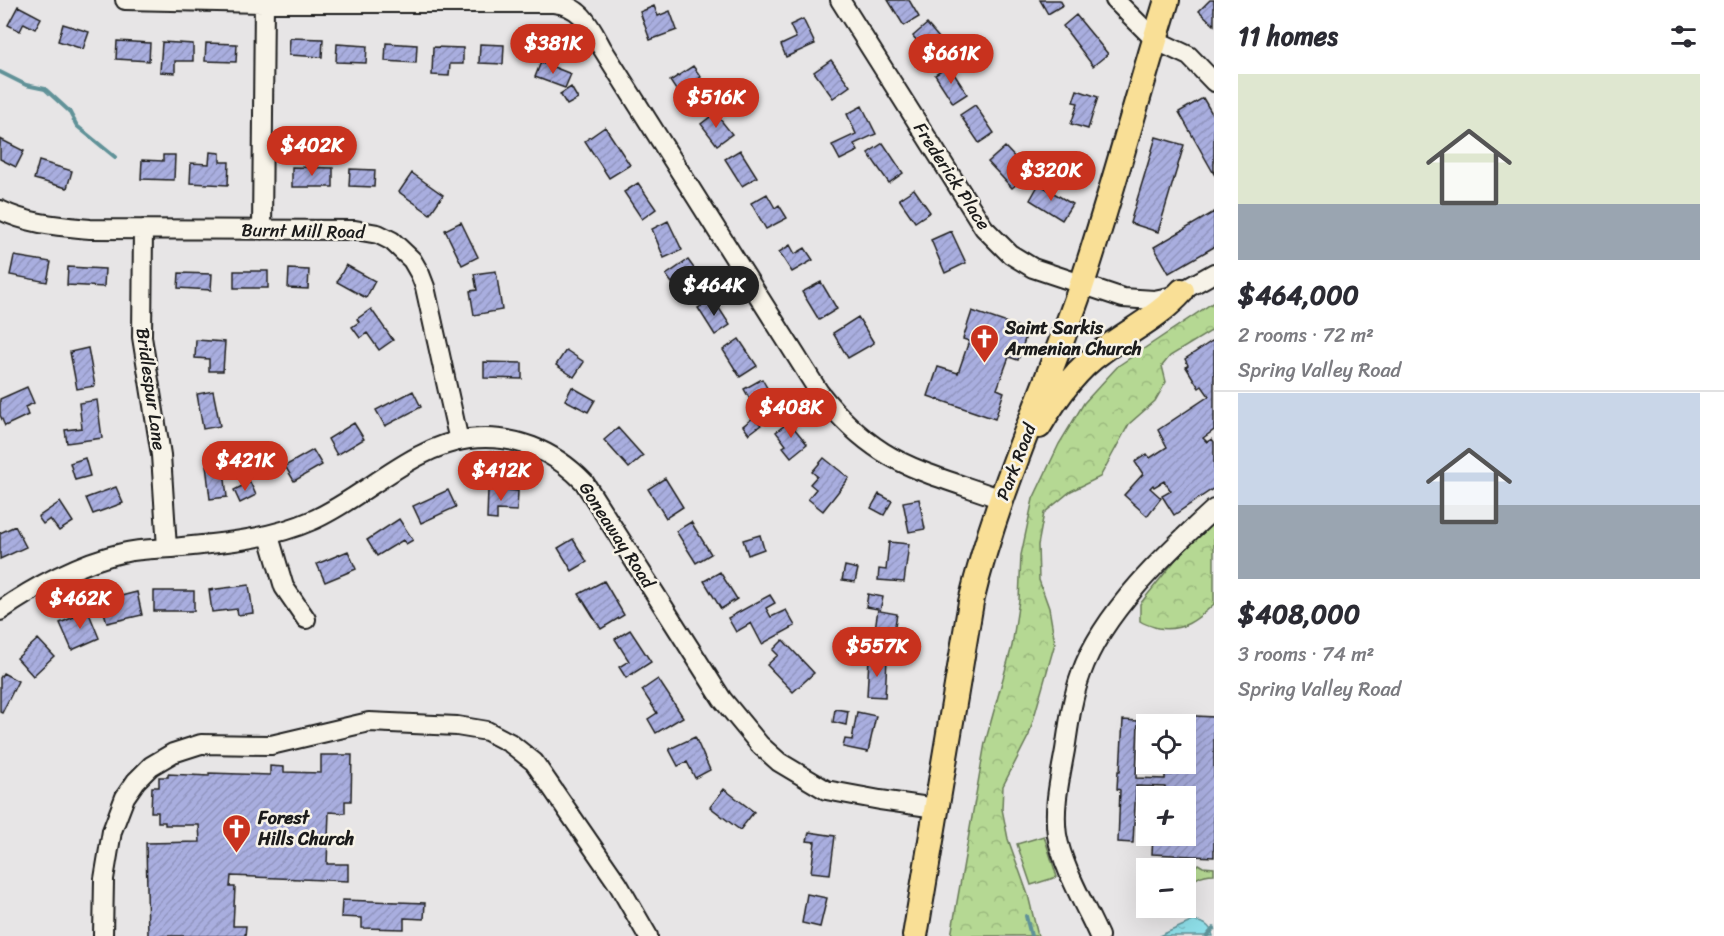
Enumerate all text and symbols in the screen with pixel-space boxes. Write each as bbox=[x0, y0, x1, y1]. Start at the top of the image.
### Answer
text: 11 homes bbox=[1238, 13, 1338, 59]
icon: filters bbox=[1667, 20, 1700, 53]
pin: $381K bbox=[511, 24, 595, 75]
text: $381K bbox=[524, 26, 582, 61]
pin: $661K bbox=[909, 34, 993, 85]
text: $661K bbox=[923, 36, 979, 71]
pin: $516K bbox=[674, 78, 758, 129]
text: $516K bbox=[687, 80, 745, 115]
icon: home bbox=[1415, 113, 1523, 221]
street label: Frederick Place bbox=[905, 115, 999, 237]
pin: $402K bbox=[270, 126, 354, 177]
text: $402K bbox=[281, 128, 343, 163]
pin: $320K bbox=[1009, 151, 1093, 202]
text: $320K bbox=[1021, 153, 1081, 188]
street label: Burnt Mill Road bbox=[241, 214, 367, 248]
pin: $464K bbox=[672, 266, 756, 317]
text: $464K bbox=[683, 268, 745, 303]
text: $464,000 bbox=[1238, 272, 1359, 318]
place label: Saint Sarkis Armenian Church bbox=[1004, 312, 1142, 365]
text: 2 rooms · 72 m² bbox=[1238, 318, 1374, 353]
church icon: Saint Sarkis Armenian Church bbox=[968, 322, 1000, 364]
street label: Bridlespur Lane bbox=[127, 326, 175, 452]
text: Spring Valley Road bbox=[1238, 353, 1401, 388]
pin: $408K bbox=[749, 388, 833, 439]
text: $408K bbox=[760, 390, 822, 425]
street label: Park Road bbox=[987, 417, 1046, 505]
icon: home bbox=[1415, 432, 1523, 540]
pin: $421K bbox=[203, 441, 287, 492]
text: $421K bbox=[216, 443, 274, 478]
pin: $412K bbox=[459, 451, 543, 502]
text: $412K bbox=[472, 453, 530, 488]
street label: Goneaway Road bbox=[570, 475, 665, 596]
pin: $462K bbox=[38, 579, 122, 630]
text: $462K bbox=[49, 581, 111, 616]
text: $408,000 bbox=[1238, 591, 1360, 637]
pin: $557K bbox=[835, 627, 919, 678]
text: $557K bbox=[846, 629, 908, 664]
text: 3 rooms · 74 m² bbox=[1238, 637, 1374, 672]
text: Spring Valley Road bbox=[1238, 672, 1401, 707]
map controls bbox=[1136, 714, 1196, 918]
button: locate bbox=[1136, 714, 1196, 774]
button: + bbox=[1136, 786, 1196, 846]
place label: Forest Hills Church bbox=[257, 802, 355, 855]
church icon: Forest Hills Church bbox=[221, 812, 253, 854]
button: − bbox=[1136, 858, 1196, 918]

